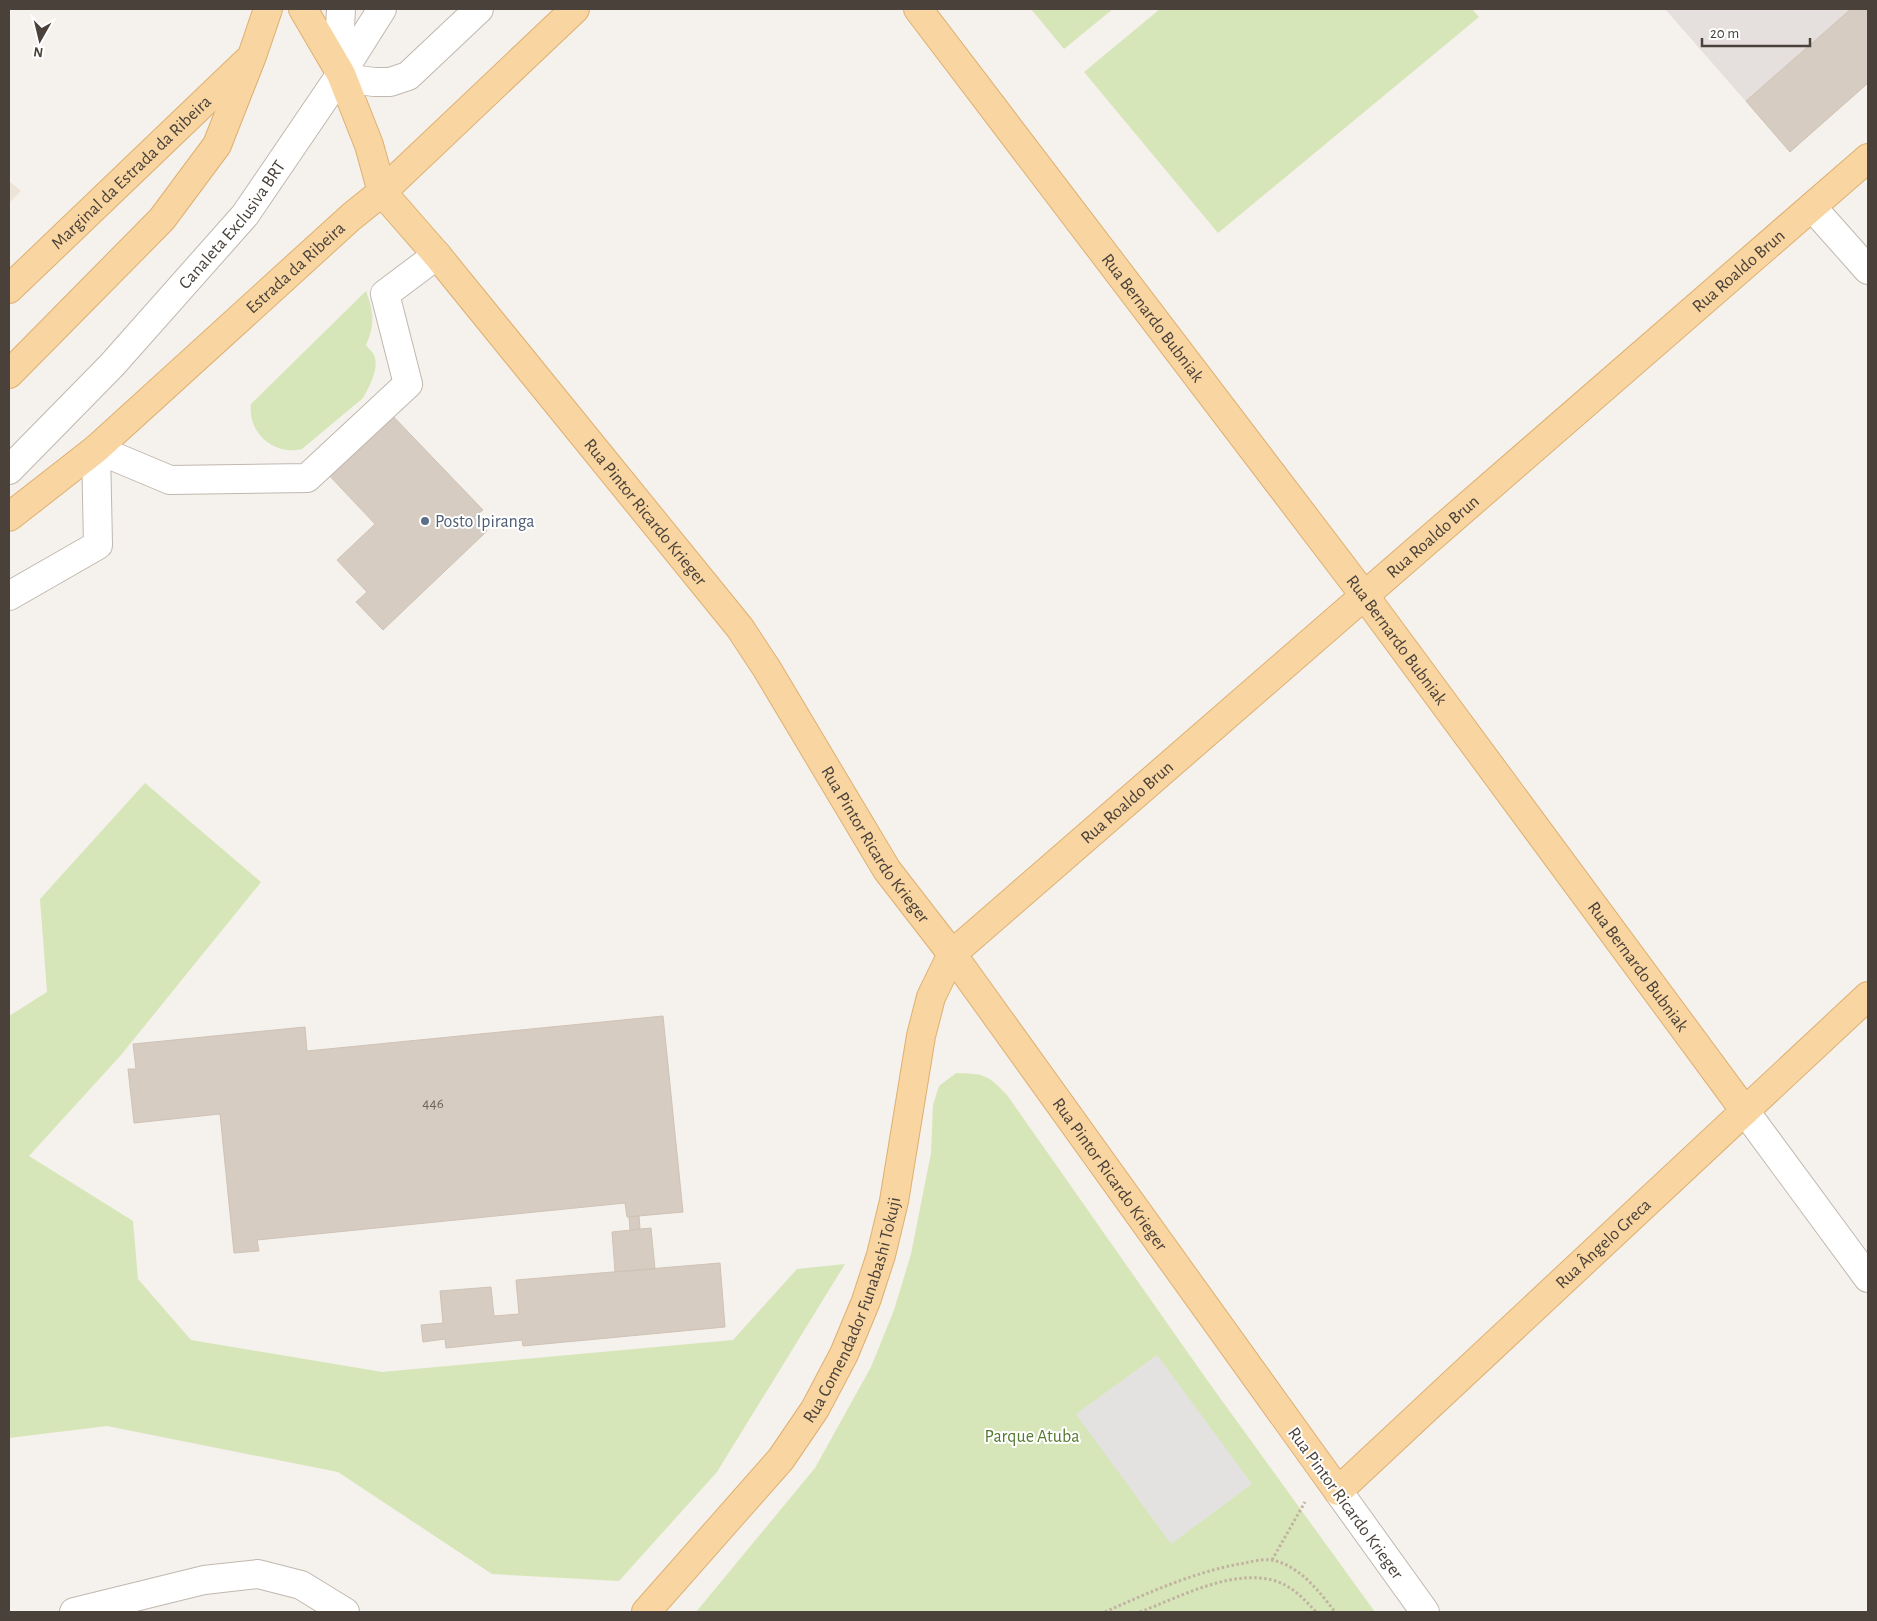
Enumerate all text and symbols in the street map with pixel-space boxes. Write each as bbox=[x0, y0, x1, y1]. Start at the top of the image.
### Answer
north arrow bbox=[15, 15, 65, 65]
scale bar bbox=[1702, 15, 1810, 47]
text: 20 m bbox=[1710, 26, 1739, 41]
text: N bbox=[33, 44, 44, 59]
street label: Marginal da Estrada da Ribeira bbox=[48, 93, 215, 253]
street label: Canaleta Exclusiva BRT bbox=[176, 157, 289, 293]
street label: Estrada da Ribeira bbox=[243, 219, 349, 318]
street label: Rua Roaldo Brun bbox=[1689, 227, 1789, 316]
street label: Rua Bernardo Bubniak bbox=[1098, 251, 1207, 387]
street label: Rua Pintor Ricardo Krieger bbox=[580, 436, 710, 589]
street label: Rua Roaldo Brun bbox=[1384, 492, 1483, 582]
place label: Posto Ipiranga bbox=[435, 513, 535, 531]
marker: Posto Ipiranga bbox=[419, 515, 431, 527]
street label: Rua Bernardo Bubniak bbox=[1342, 572, 1450, 709]
street label: Rua Roaldo Brun bbox=[1078, 758, 1177, 848]
street label: Rua Pintor Ricardo Krieger bbox=[817, 763, 933, 927]
street label: Rua Bernardo Bubniak bbox=[1584, 899, 1692, 1036]
street label: Rua Pintor Ricardo Krieger bbox=[1049, 1095, 1170, 1254]
house number: 446 bbox=[422, 1096, 444, 1111]
street label: Rua Comendador Funabashi Tokuji bbox=[800, 1196, 905, 1427]
street label: Rua Ângelo Greca bbox=[1553, 1196, 1655, 1293]
street label: Rua Pintor Ricardo Krieger bbox=[1284, 1424, 1406, 1583]
park label: Parque Atuba bbox=[985, 1428, 1079, 1446]

